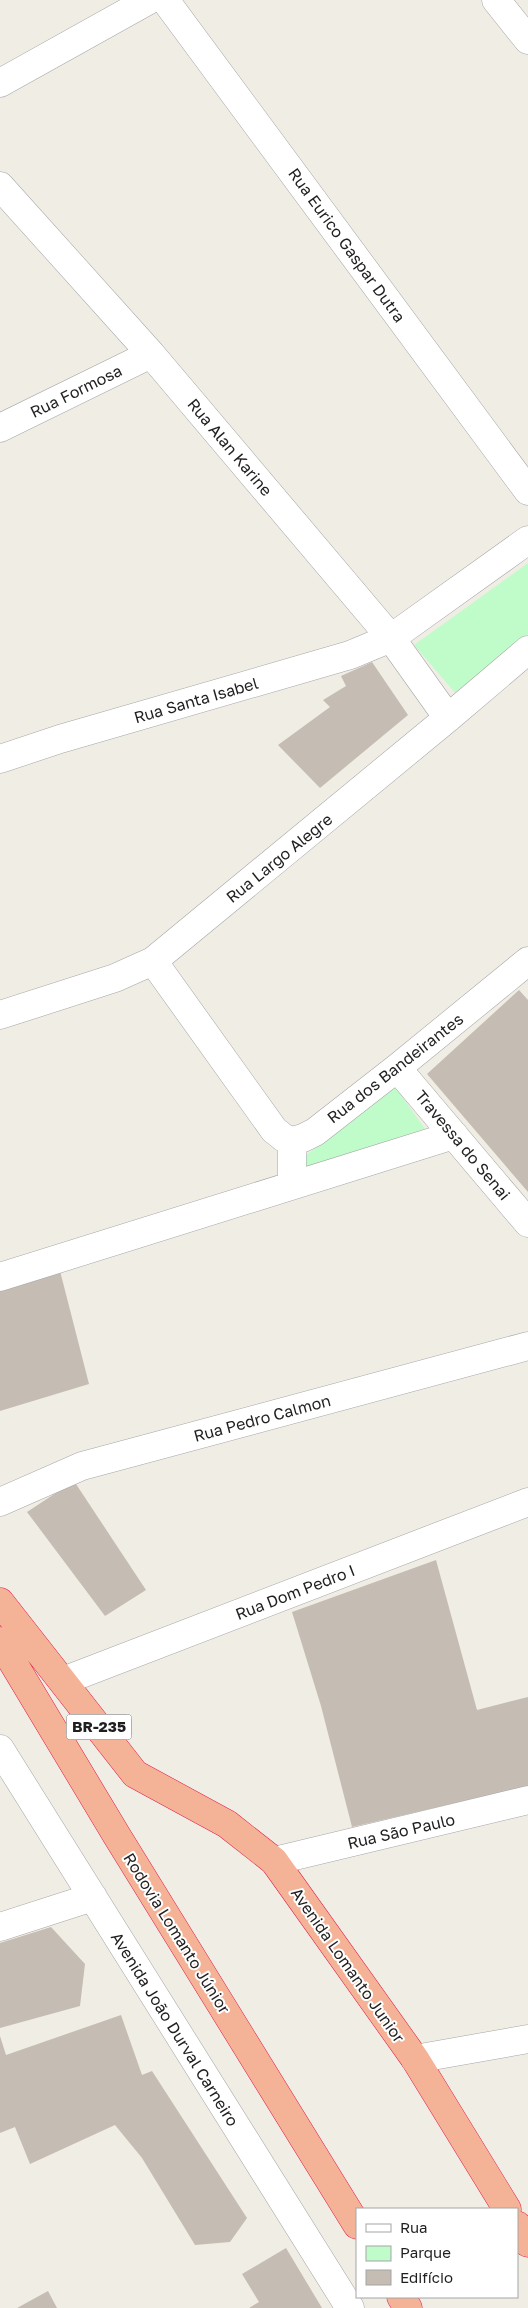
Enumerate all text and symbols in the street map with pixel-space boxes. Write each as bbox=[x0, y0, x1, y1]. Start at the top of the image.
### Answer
street label: Rua Eurico Gaspar Dutra bbox=[284, 164, 410, 326]
street label: Rua Formosa bbox=[27, 360, 125, 422]
street label: Rua Alan Karine bbox=[183, 394, 277, 500]
street label: Rua Santa Isabel bbox=[131, 673, 261, 727]
street label: Rua Largo Alegre bbox=[222, 809, 336, 907]
street label: Rua dos Bandeirantes bbox=[323, 1009, 467, 1127]
street label: Travessa do Senai bbox=[411, 1086, 515, 1204]
street label: Rua Pedro Calmon bbox=[191, 1390, 333, 1446]
street label: Rua Dom Pedro I bbox=[232, 1560, 358, 1624]
road number: BR-235 bbox=[66, 1714, 132, 1740]
street label: Rua São Paulo bbox=[345, 1809, 457, 1853]
street label: Rodovia Lomanto Júnior bbox=[119, 1849, 235, 2017]
street label: Avenida Lomanto Junior bbox=[287, 1884, 409, 2046]
street label: Avenida João Durval Carneiro bbox=[107, 1928, 243, 2130]
legend bbox=[356, 2208, 518, 2298]
text: Rua bbox=[400, 2218, 427, 2236]
text: Parque bbox=[400, 2243, 451, 2261]
text: Edifício bbox=[400, 2268, 453, 2286]

